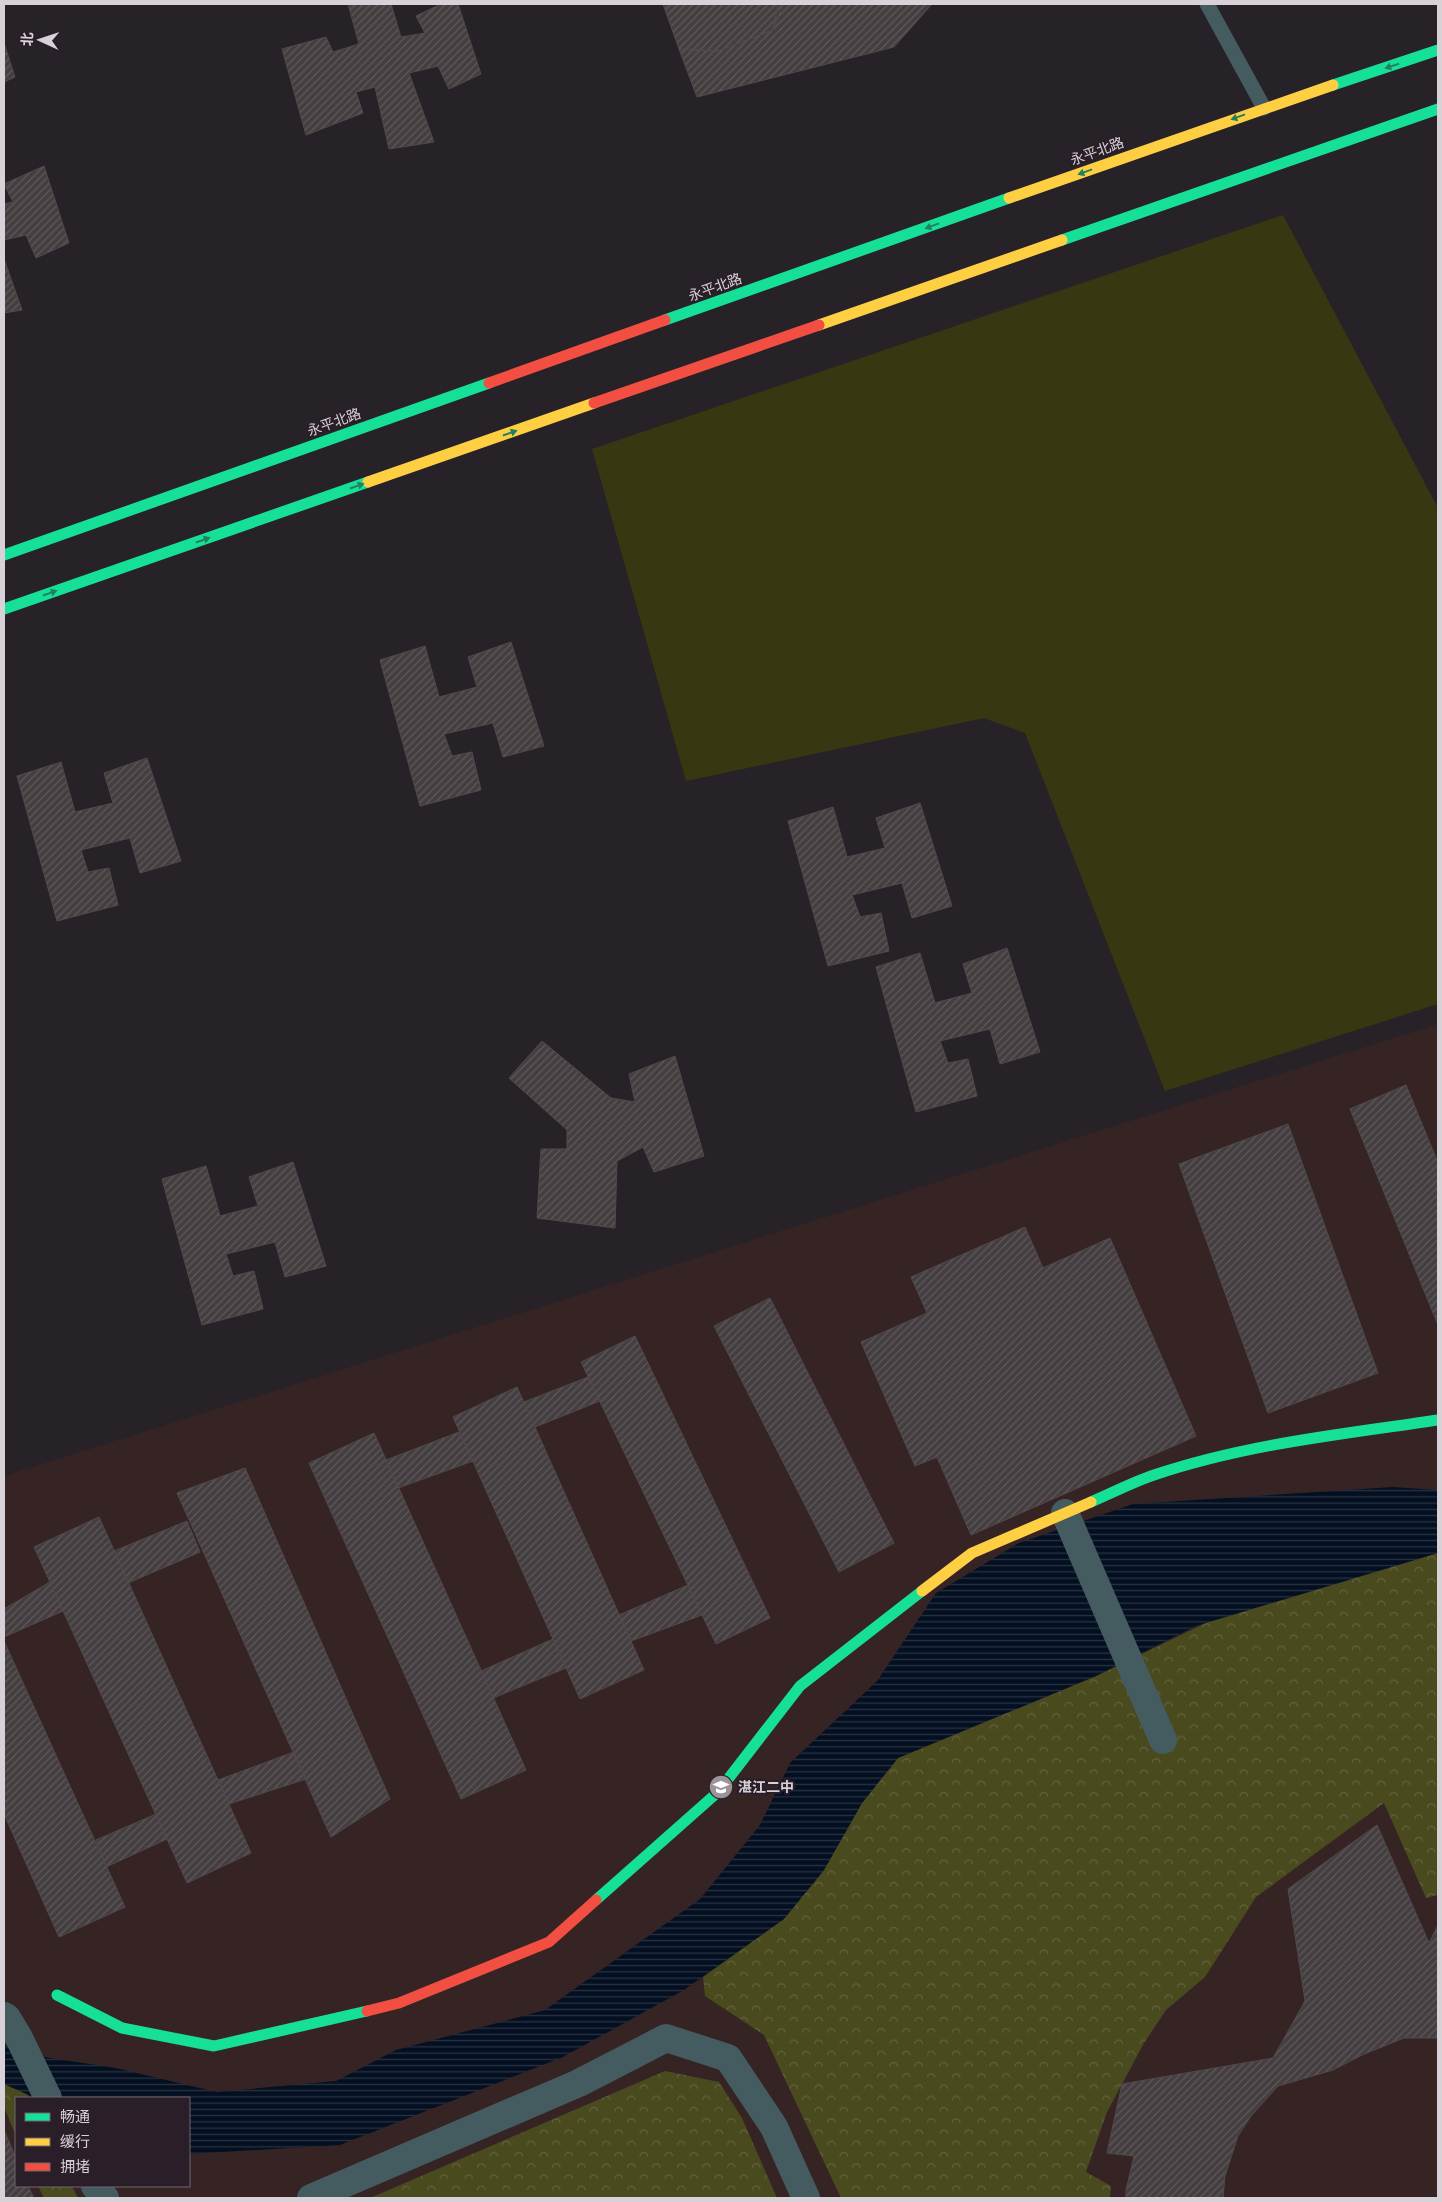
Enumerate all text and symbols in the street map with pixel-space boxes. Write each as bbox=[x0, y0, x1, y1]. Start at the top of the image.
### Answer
north arrow bbox=[15, 15, 65, 65]
text: 北 bbox=[19, 32, 36, 47]
one-way arrow bbox=[1384, 62, 1399, 70]
one-way arrow bbox=[1230, 113, 1245, 121]
street label: 永平北路 bbox=[1068, 134, 1126, 169]
one-way arrow bbox=[1077, 169, 1092, 176]
one-way arrow bbox=[924, 223, 939, 230]
street label: 永平北路 bbox=[686, 270, 744, 305]
street label: 永平北路 bbox=[305, 405, 363, 440]
one-way arrow bbox=[503, 428, 518, 436]
one-way arrow bbox=[349, 482, 364, 489]
one-way arrow bbox=[196, 536, 211, 544]
one-way arrow bbox=[43, 589, 58, 597]
school or university icon: 湛江二中 bbox=[708, 1774, 734, 1800]
place label: 湛江二中 bbox=[738, 1779, 794, 1796]
legend bbox=[15, 2097, 190, 2187]
text: 畅通 bbox=[60, 2108, 90, 2126]
text: 缓行 bbox=[60, 2133, 90, 2151]
text: 拥堵 bbox=[60, 2158, 90, 2176]

